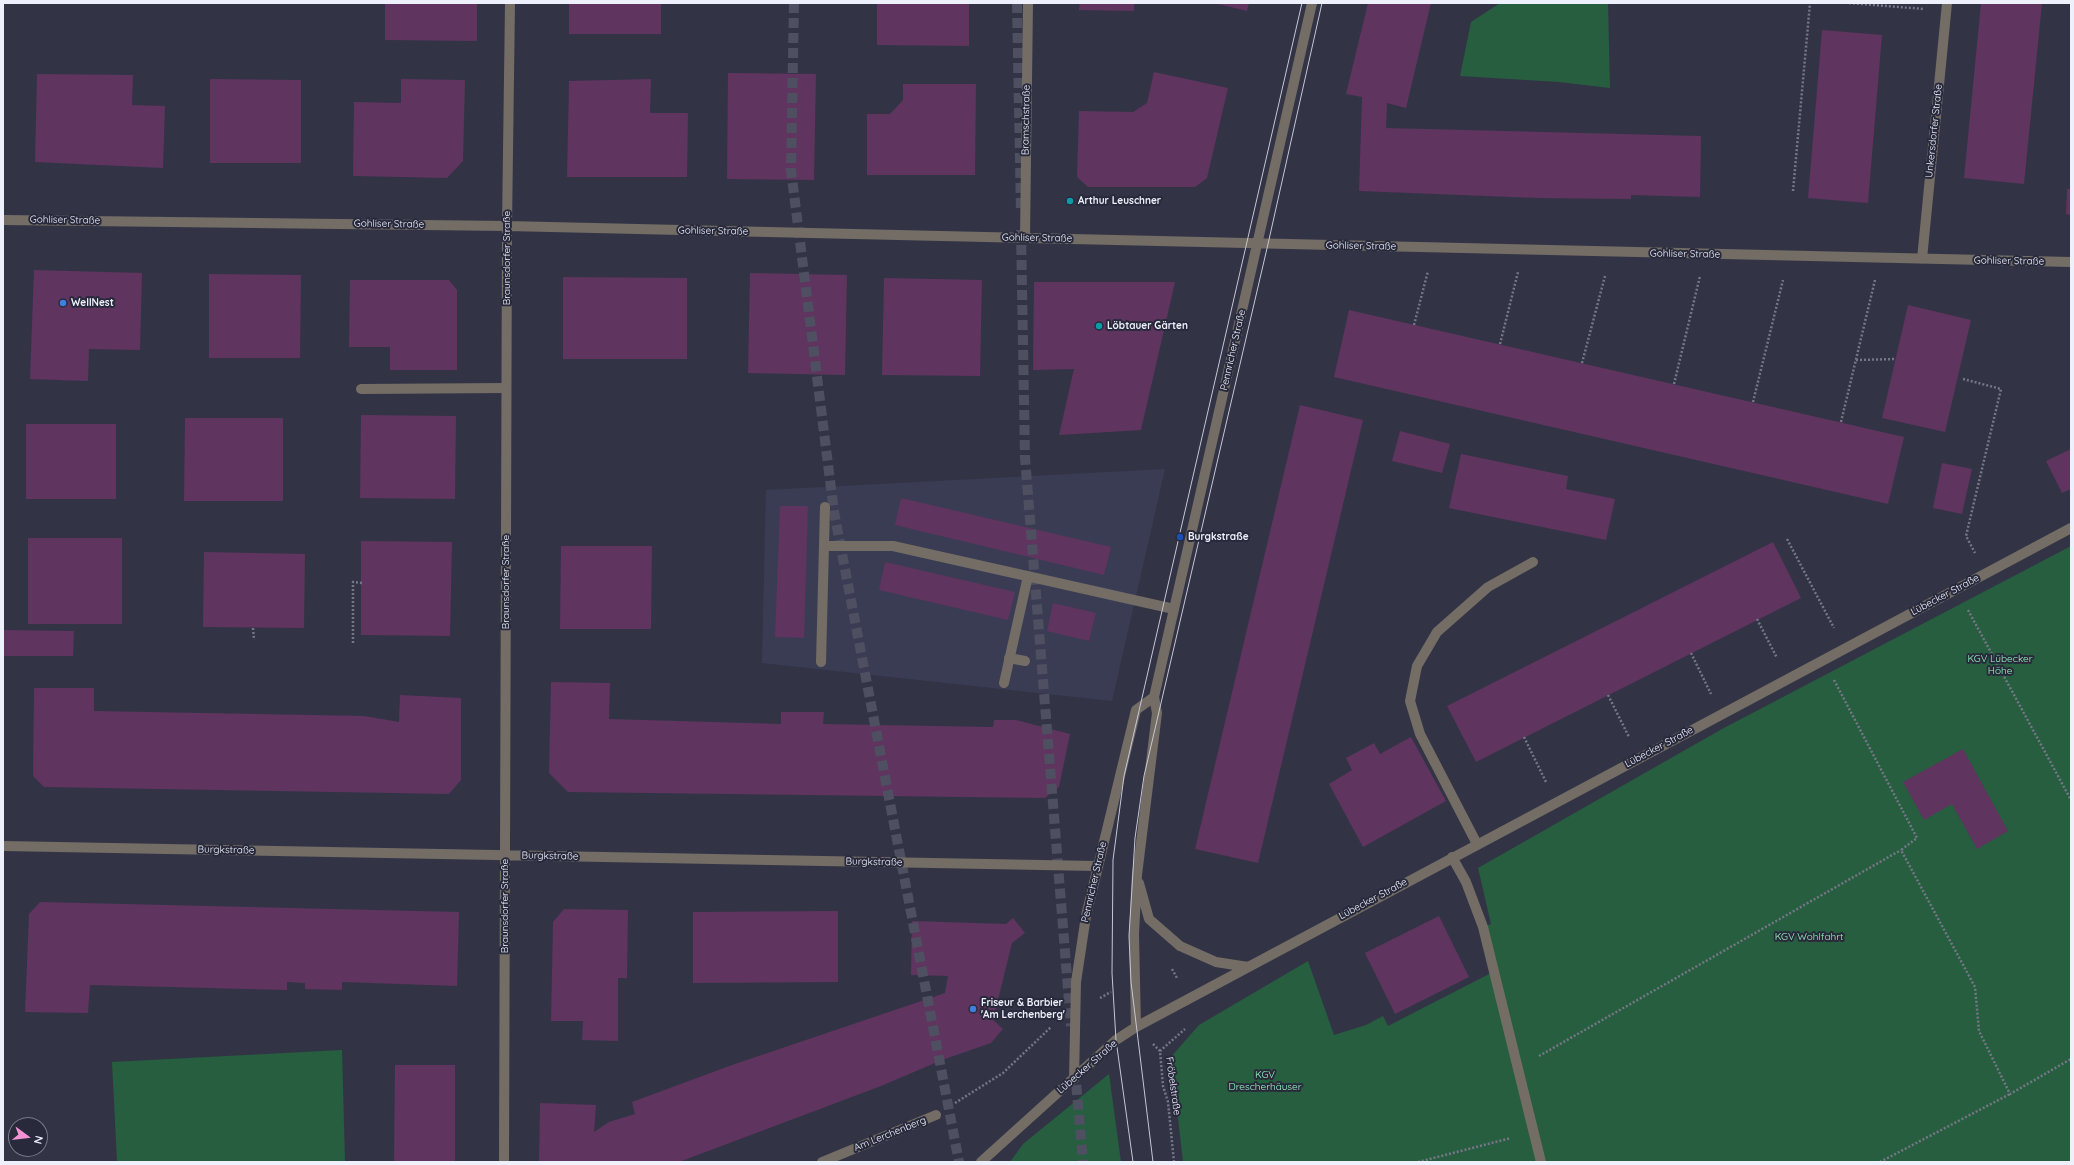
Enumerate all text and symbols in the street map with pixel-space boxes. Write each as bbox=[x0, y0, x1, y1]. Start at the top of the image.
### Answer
street label: Unkersdorfer Straße bbox=[1923, 84, 1945, 178]
street label: Bramschstraße bbox=[1019, 85, 1033, 155]
place label: Arthur Leuschner bbox=[1078, 195, 1161, 207]
marker: Arthur Leuschner bbox=[1065, 196, 1075, 206]
street label: Braunsdorfer Straße bbox=[501, 211, 513, 305]
street label: Gohliser Straße bbox=[30, 213, 100, 227]
street label: Gohliser Straße bbox=[354, 217, 424, 231]
street label: Gohliser Straße bbox=[678, 224, 748, 238]
street label: Gohliser Straße bbox=[1002, 231, 1072, 245]
street label: Gohliser Straße bbox=[1326, 239, 1396, 253]
street label: Gohliser Straße bbox=[1650, 247, 1720, 261]
street label: Gohliser Straße bbox=[1974, 254, 2044, 268]
place label: WellNest bbox=[71, 297, 114, 309]
marker: WellNest bbox=[58, 298, 68, 308]
street label: Pennricher Straße bbox=[1218, 308, 1248, 392]
place label: Löbtauer Gärten bbox=[1107, 320, 1188, 332]
marker: Löbtauer Gärten bbox=[1094, 321, 1104, 331]
place label: Burgkstraße bbox=[1188, 531, 1249, 543]
marker: Burgkstraße bbox=[1175, 532, 1185, 542]
street label: Braunsdorfer Straße bbox=[500, 535, 512, 629]
street label: Lübecker Straße bbox=[1909, 572, 1981, 618]
park label: KGV Lübecker Höhe bbox=[1967, 653, 2033, 676]
street label: Lübecker Straße bbox=[1623, 724, 1695, 770]
street label: Pennricher Straße bbox=[1079, 840, 1109, 924]
street label: Burgkstraße bbox=[197, 844, 255, 856]
street label: Burgkstraße bbox=[521, 850, 579, 862]
street label: Burgkstraße bbox=[845, 856, 903, 868]
street label: Braunsdorfer Straße bbox=[499, 859, 511, 953]
street label: Lübecker Straße bbox=[1337, 876, 1409, 922]
park label: KGV Wohlfahrt bbox=[1775, 931, 1843, 943]
place label: Friseur & Barbier 'Am Lerchenberg' bbox=[981, 997, 1065, 1020]
marker: Friseur & Barbier 'Am Lerchenberg' bbox=[968, 1004, 978, 1014]
street label: Lübecker Straße bbox=[1054, 1038, 1120, 1096]
street label: Fröbelstraße bbox=[1163, 1056, 1183, 1116]
park label: KGV Drescherhäuser bbox=[1228, 1069, 1302, 1092]
street label: Am Lerchenberg bbox=[852, 1114, 928, 1154]
north arrow bbox=[8, 1117, 48, 1157]
text: N bbox=[31, 1134, 46, 1146]

